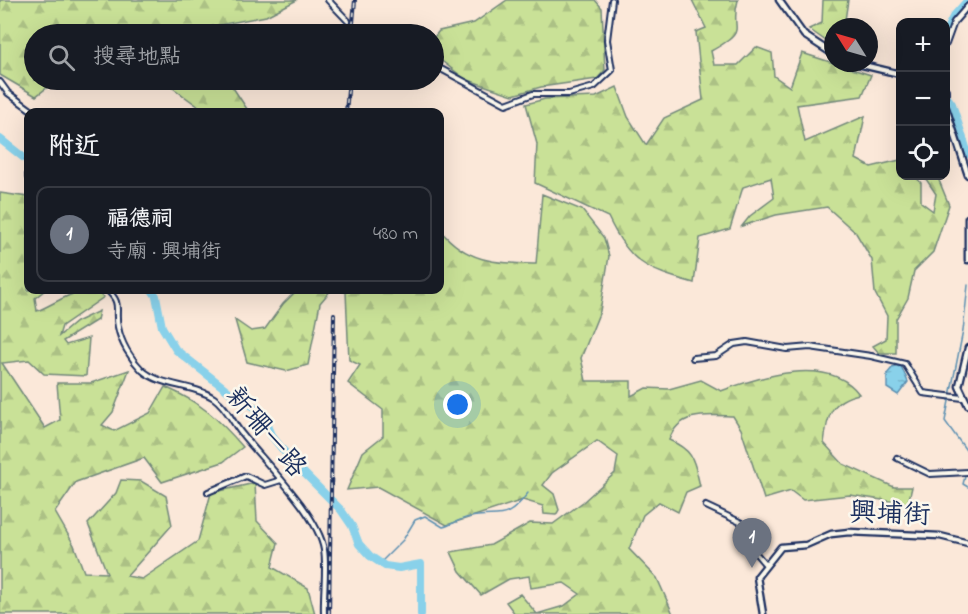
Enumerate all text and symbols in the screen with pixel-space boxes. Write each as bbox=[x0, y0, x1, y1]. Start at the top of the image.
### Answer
north arrow bbox=[824, 18, 878, 72]
map controls bbox=[896, 18, 950, 180]
button: + bbox=[896, 18, 950, 72]
search box bbox=[24, 24, 444, 90]
icon: search bbox=[45, 41, 78, 74]
text: 搜尋地點 bbox=[93, 42, 181, 74]
button: − bbox=[896, 72, 950, 126]
button: locate bbox=[896, 126, 950, 180]
text: 附近 bbox=[48, 129, 100, 167]
text: 福德祠 bbox=[107, 204, 173, 236]
text: 1 bbox=[66, 220, 73, 249]
text: 480 m bbox=[373, 220, 418, 249]
text: 寺廟 · 興埔街 bbox=[107, 238, 221, 267]
street label: 新珊一路 bbox=[215, 379, 315, 487]
your location bbox=[443, 390, 472, 419]
street label: 興埔街 bbox=[849, 494, 931, 536]
pin: 1 bbox=[732, 518, 771, 568]

